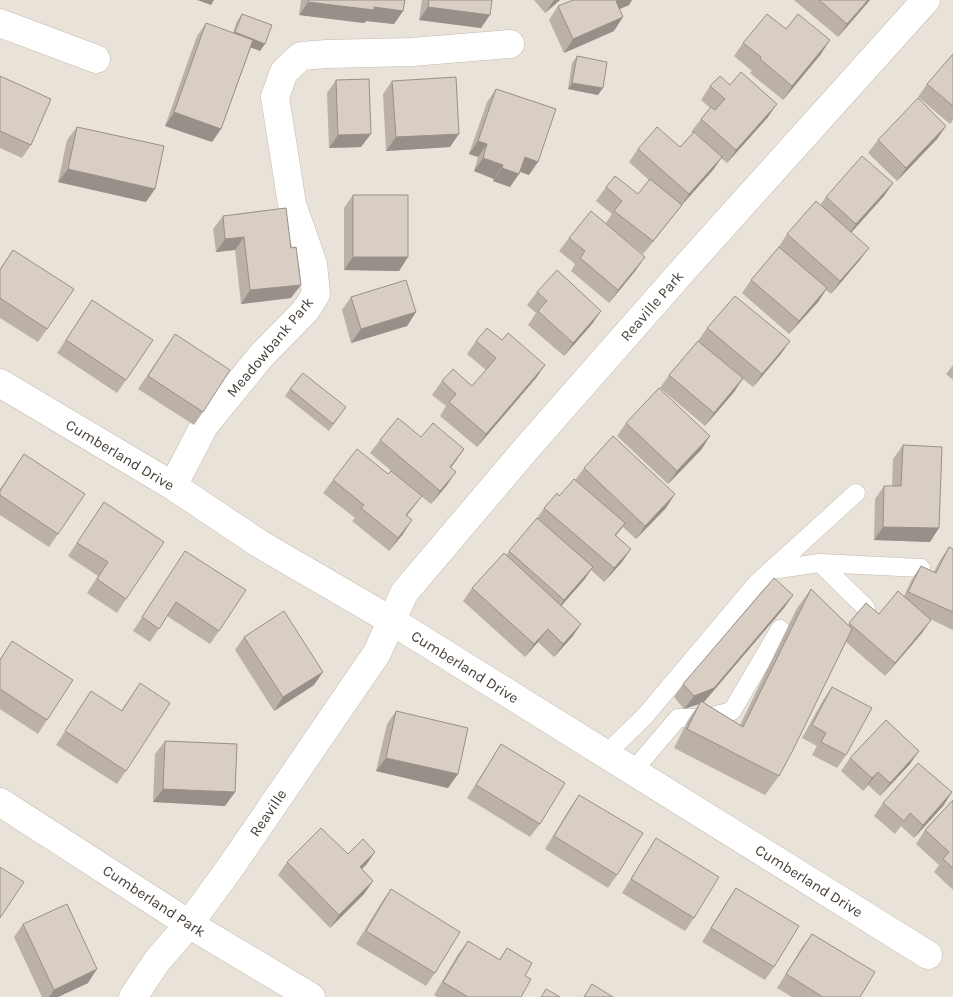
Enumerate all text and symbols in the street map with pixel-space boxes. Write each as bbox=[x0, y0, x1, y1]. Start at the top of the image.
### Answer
street label: Reaville Park bbox=[617, 267, 687, 345]
street label: Meadowbank Park bbox=[223, 293, 317, 401]
street label: Cumberland Drive bbox=[63, 416, 177, 494]
street label: Cumberland Drive bbox=[408, 627, 522, 707]
street label: Reaville bbox=[246, 786, 290, 840]
street label: Cumberland Drive bbox=[752, 841, 866, 921]
street label: Cumberland Park bbox=[99, 861, 209, 941]

